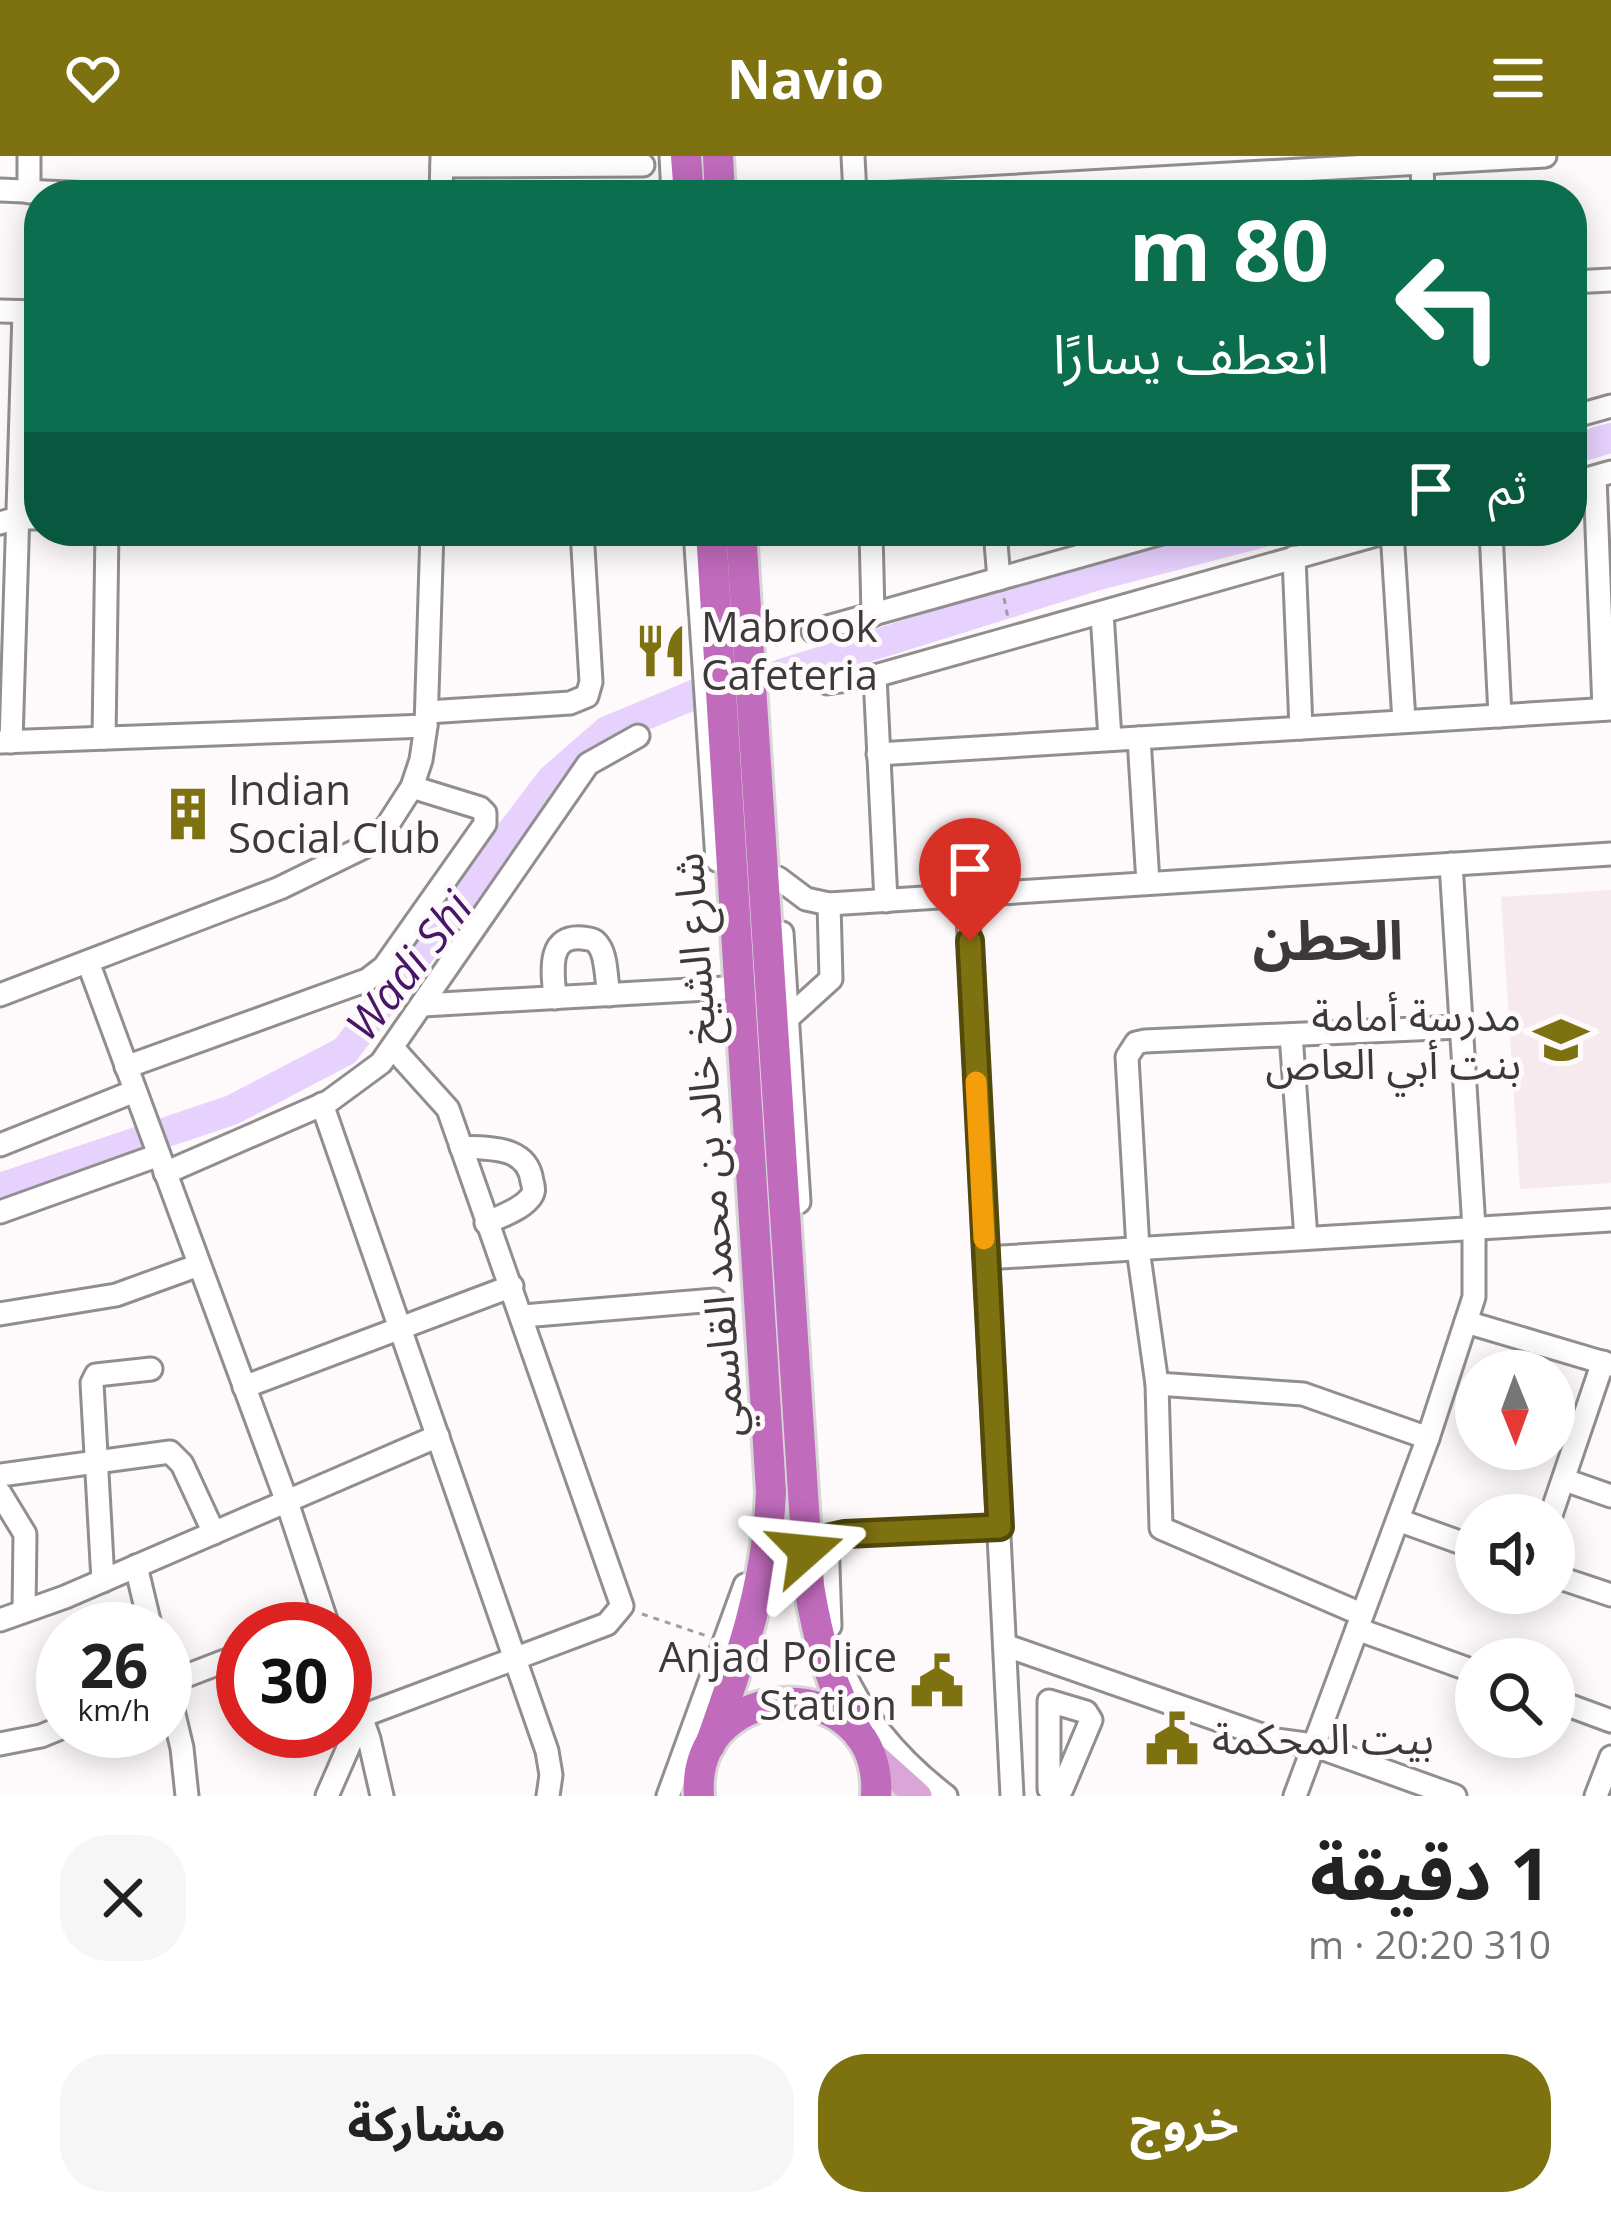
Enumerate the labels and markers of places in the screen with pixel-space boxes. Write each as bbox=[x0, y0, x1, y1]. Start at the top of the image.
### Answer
place label: Mabrook Cafeteria bbox=[701, 597, 878, 702]
restaurant icon: Mabrook Cafeteria bbox=[632, 622, 690, 680]
place label: Indian Social Club bbox=[228, 760, 440, 865]
building icon: Indian Social Club bbox=[159, 785, 217, 843]
pin bbox=[919, 818, 1021, 941]
place label: مدرسة أمامة بنت أبي العاص bbox=[1266, 986, 1521, 1097]
school or university icon: مدرسة أمامة بنت أبي العاص bbox=[1532, 1011, 1590, 1069]
place label: Anjad Police Station bbox=[659, 1627, 897, 1732]
public building icon: Anjad Police Station bbox=[908, 1652, 966, 1710]
place label: بيت المحكمة bbox=[1212, 1709, 1434, 1766]
public building icon: بيت المحكمة bbox=[1143, 1710, 1201, 1768]

